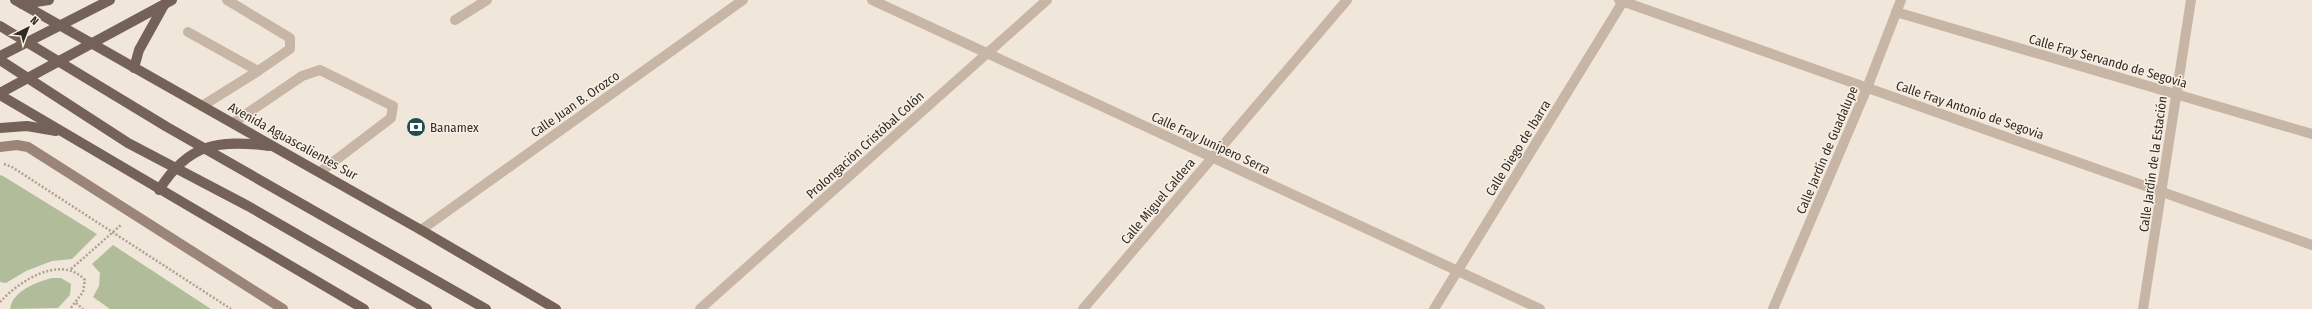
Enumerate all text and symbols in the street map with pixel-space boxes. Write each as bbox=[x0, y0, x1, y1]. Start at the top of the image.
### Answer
north arrow bbox=[8, 8, 48, 48]
text: N bbox=[28, 14, 41, 28]
street label: Calle Fray Servando de Segovia bbox=[2027, 31, 2189, 91]
street label: Calle Juan B. Orozco bbox=[528, 68, 622, 140]
street label: Calle Fray Antonio de Segovia bbox=[1894, 78, 2046, 142]
street label: Calle Jardín de Guadalupe bbox=[1793, 84, 1861, 216]
street label: Prolongación Cristóbal Colón bbox=[803, 88, 927, 202]
street label: Calle Jardín de la Estación bbox=[2136, 95, 2170, 233]
street label: Calle Diego de Ibarra bbox=[1482, 97, 1554, 199]
street label: Avenida Aguascalientes Sur bbox=[226, 99, 361, 183]
street label: Calle Fray Junípero Serra bbox=[1149, 109, 1273, 177]
bank icon: Banamex bbox=[405, 116, 427, 138]
place label: Banamex bbox=[430, 120, 479, 135]
street label: Calle Miguel Caldera bbox=[1118, 155, 1198, 247]

